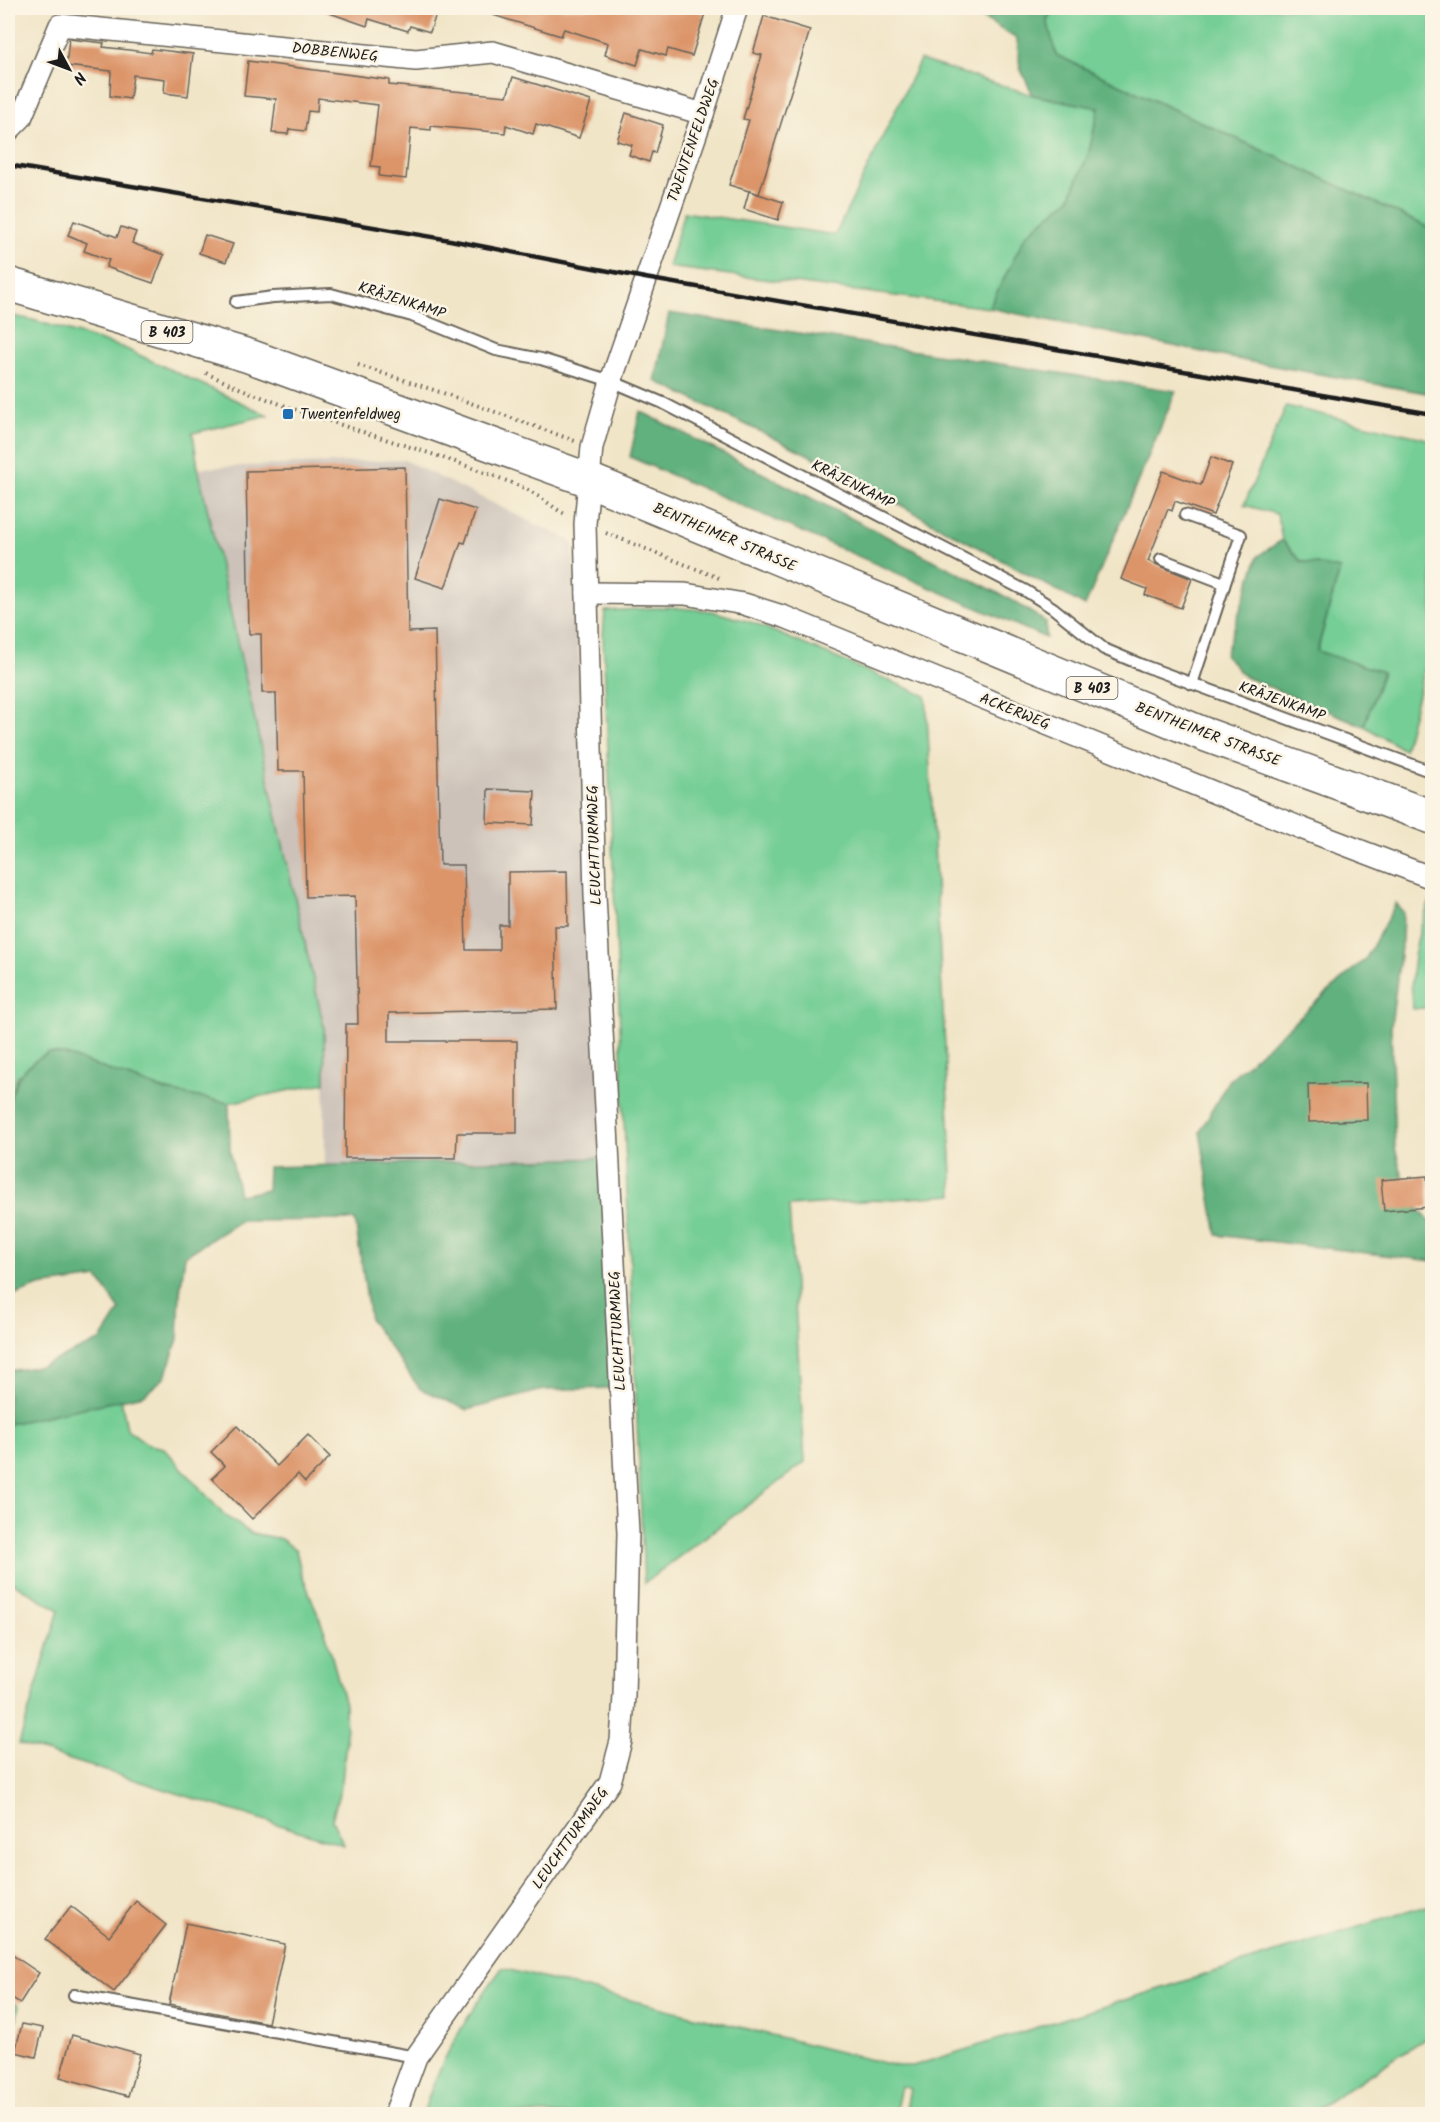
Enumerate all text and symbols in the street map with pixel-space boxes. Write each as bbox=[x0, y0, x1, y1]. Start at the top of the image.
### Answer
street label: DOBBENWEG bbox=[291, 37, 379, 69]
north arrow bbox=[39, 39, 99, 99]
text: N bbox=[66, 66, 92, 90]
street label: TWENTENFELDWEG bbox=[661, 75, 726, 206]
street label: KRÄJENKAMP bbox=[355, 276, 449, 327]
road number: B 403 bbox=[142, 321, 192, 343]
place label: Twentenfeldweg bbox=[300, 403, 401, 427]
marker: Twentenfeldweg bbox=[281, 407, 295, 421]
street label: KRÄJENKAMP bbox=[807, 454, 899, 517]
street label: BENTHEIMER STRASSE bbox=[649, 497, 801, 580]
street label: KRÄJENKAMP bbox=[1235, 675, 1329, 729]
road number: B 403 bbox=[1066, 677, 1118, 699]
street label: ACKERWEG bbox=[976, 687, 1054, 737]
street label: BENTHEIMER STRASSE bbox=[1131, 696, 1285, 774]
street label: LEUCHTTURMWEG bbox=[581, 784, 609, 905]
street label: LEUCHTTURMWEG bbox=[603, 1270, 633, 1392]
street label: LEUCHTTURMWEG bbox=[526, 1782, 615, 1895]

